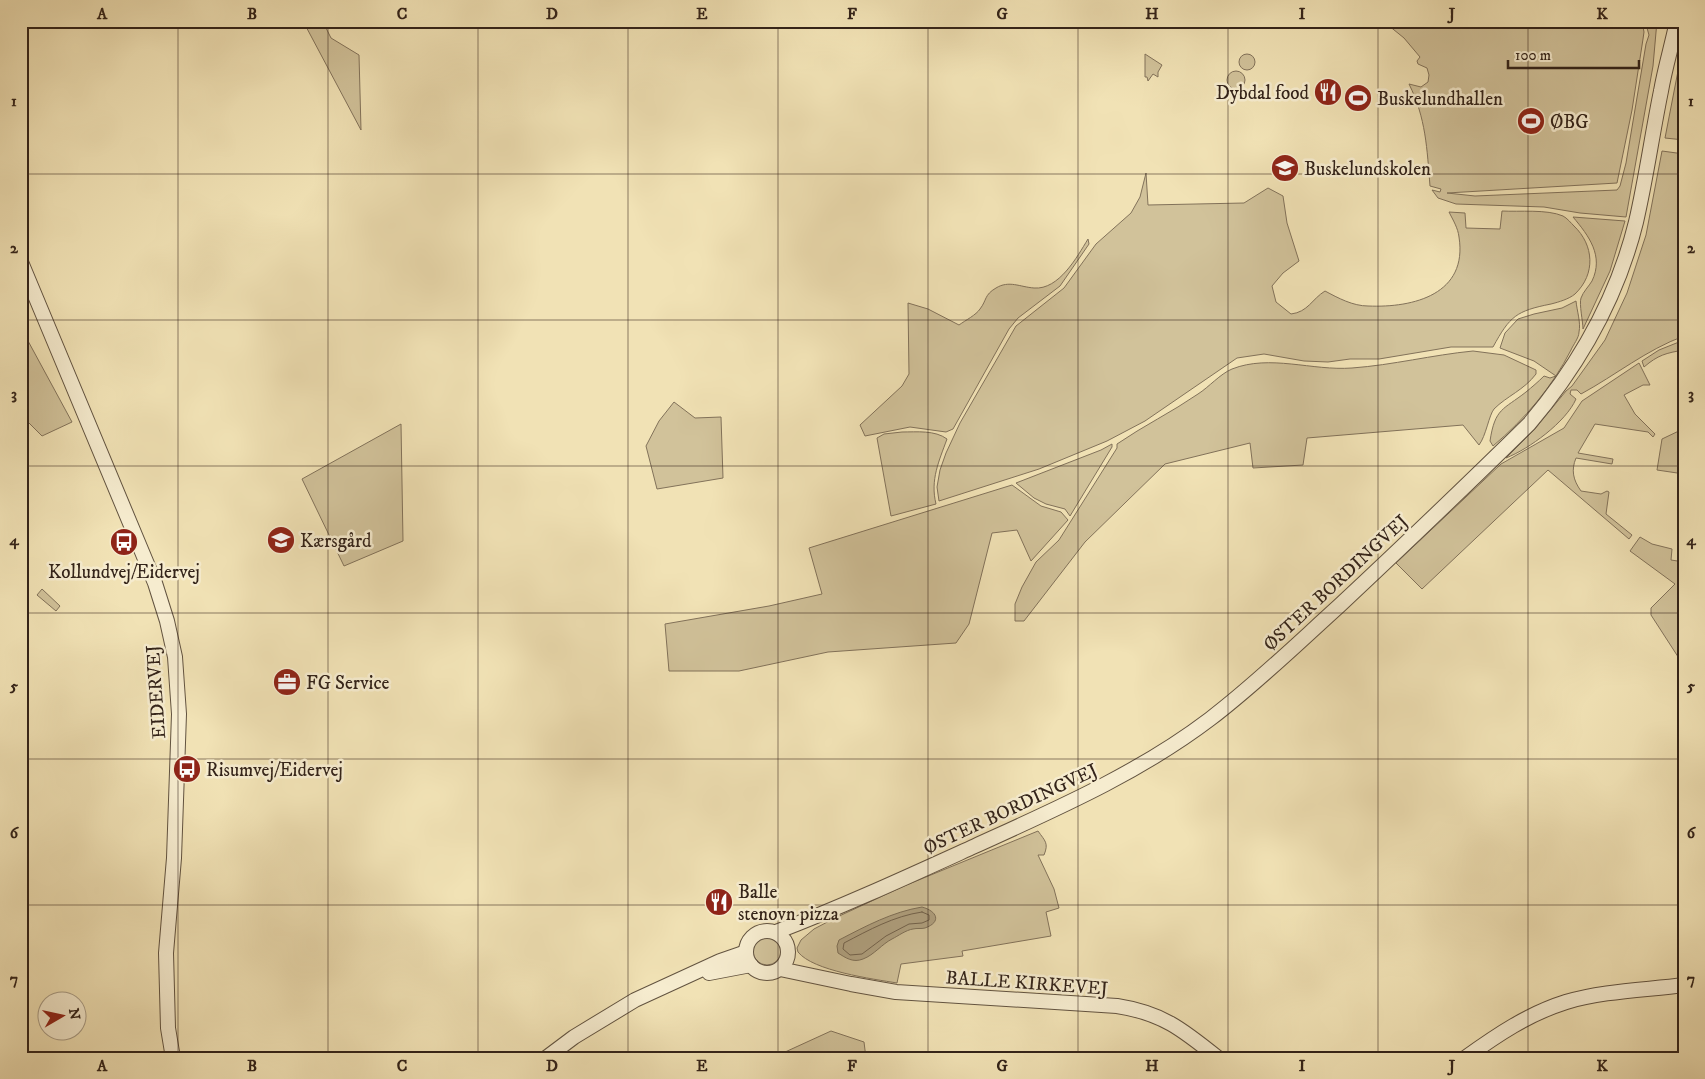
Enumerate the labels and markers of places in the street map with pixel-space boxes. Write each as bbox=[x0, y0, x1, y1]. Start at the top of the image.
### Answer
restaurant icon: Dybdal food bbox=[1313, 77, 1343, 107]
place label: Dybdal food bbox=[1216, 82, 1310, 105]
sports icon: Buskelundhallen bbox=[1343, 83, 1373, 113]
place label: Buskelundhallen bbox=[1377, 88, 1503, 111]
sports icon: ØBG bbox=[1516, 106, 1546, 136]
place label: ØBG bbox=[1550, 111, 1589, 134]
school or university icon: Buskelundskolen bbox=[1270, 153, 1300, 183]
place label: Buskelundskolen bbox=[1304, 158, 1431, 181]
school or university icon: Kærsgård bbox=[266, 525, 296, 555]
bus stop icon: Kollundvej/Eidervej bbox=[109, 527, 139, 557]
place label: Kærsgård bbox=[300, 530, 372, 553]
place label: Kollundvej/Eidervej bbox=[48, 561, 200, 584]
office icon: FG Service bbox=[272, 667, 302, 697]
place label: FG Service bbox=[306, 672, 390, 695]
bus stop icon: Risumvej/Eidervej bbox=[172, 754, 202, 784]
place label: Risumvej/Eidervej bbox=[206, 759, 343, 782]
place label: Balle stenovn pizza bbox=[738, 881, 839, 926]
restaurant icon: Balle stenovn pizza bbox=[704, 887, 734, 917]

